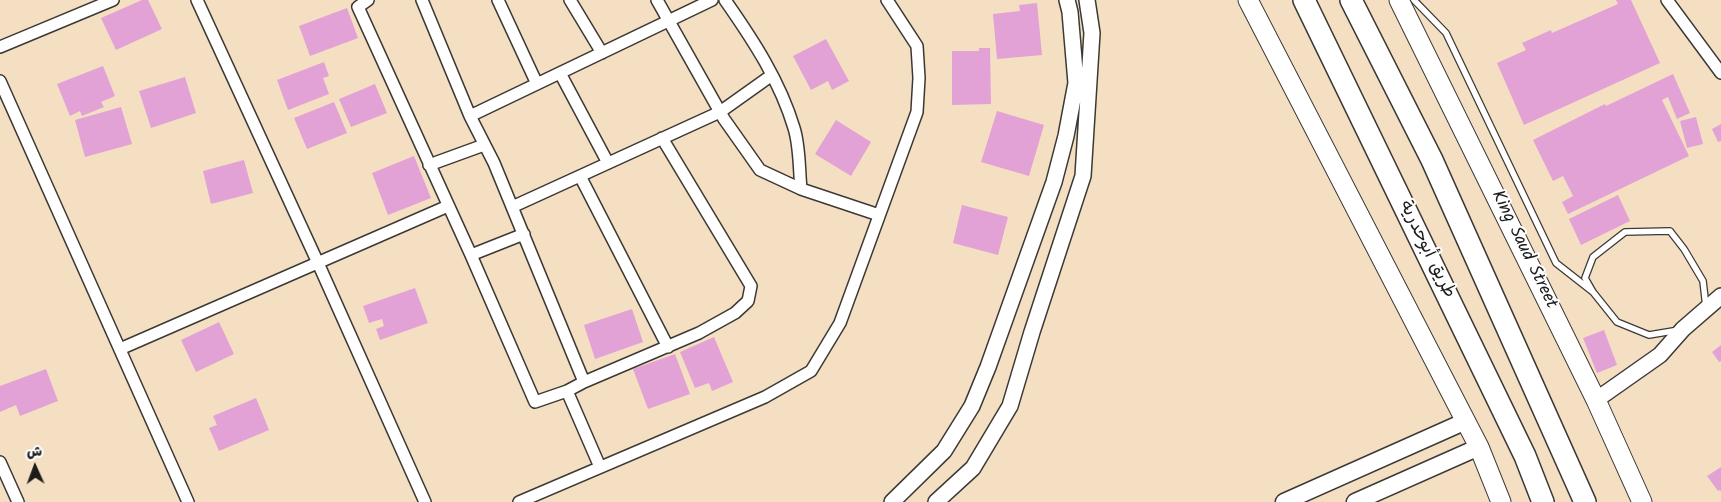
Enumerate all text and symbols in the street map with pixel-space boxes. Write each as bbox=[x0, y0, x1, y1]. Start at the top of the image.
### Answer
street label: King Saud Street bbox=[1485, 187, 1561, 313]
street label: طريق أبوحدرية bbox=[1393, 198, 1459, 302]
text: ش bbox=[26, 441, 43, 463]
north arrow bbox=[10, 442, 60, 492]

